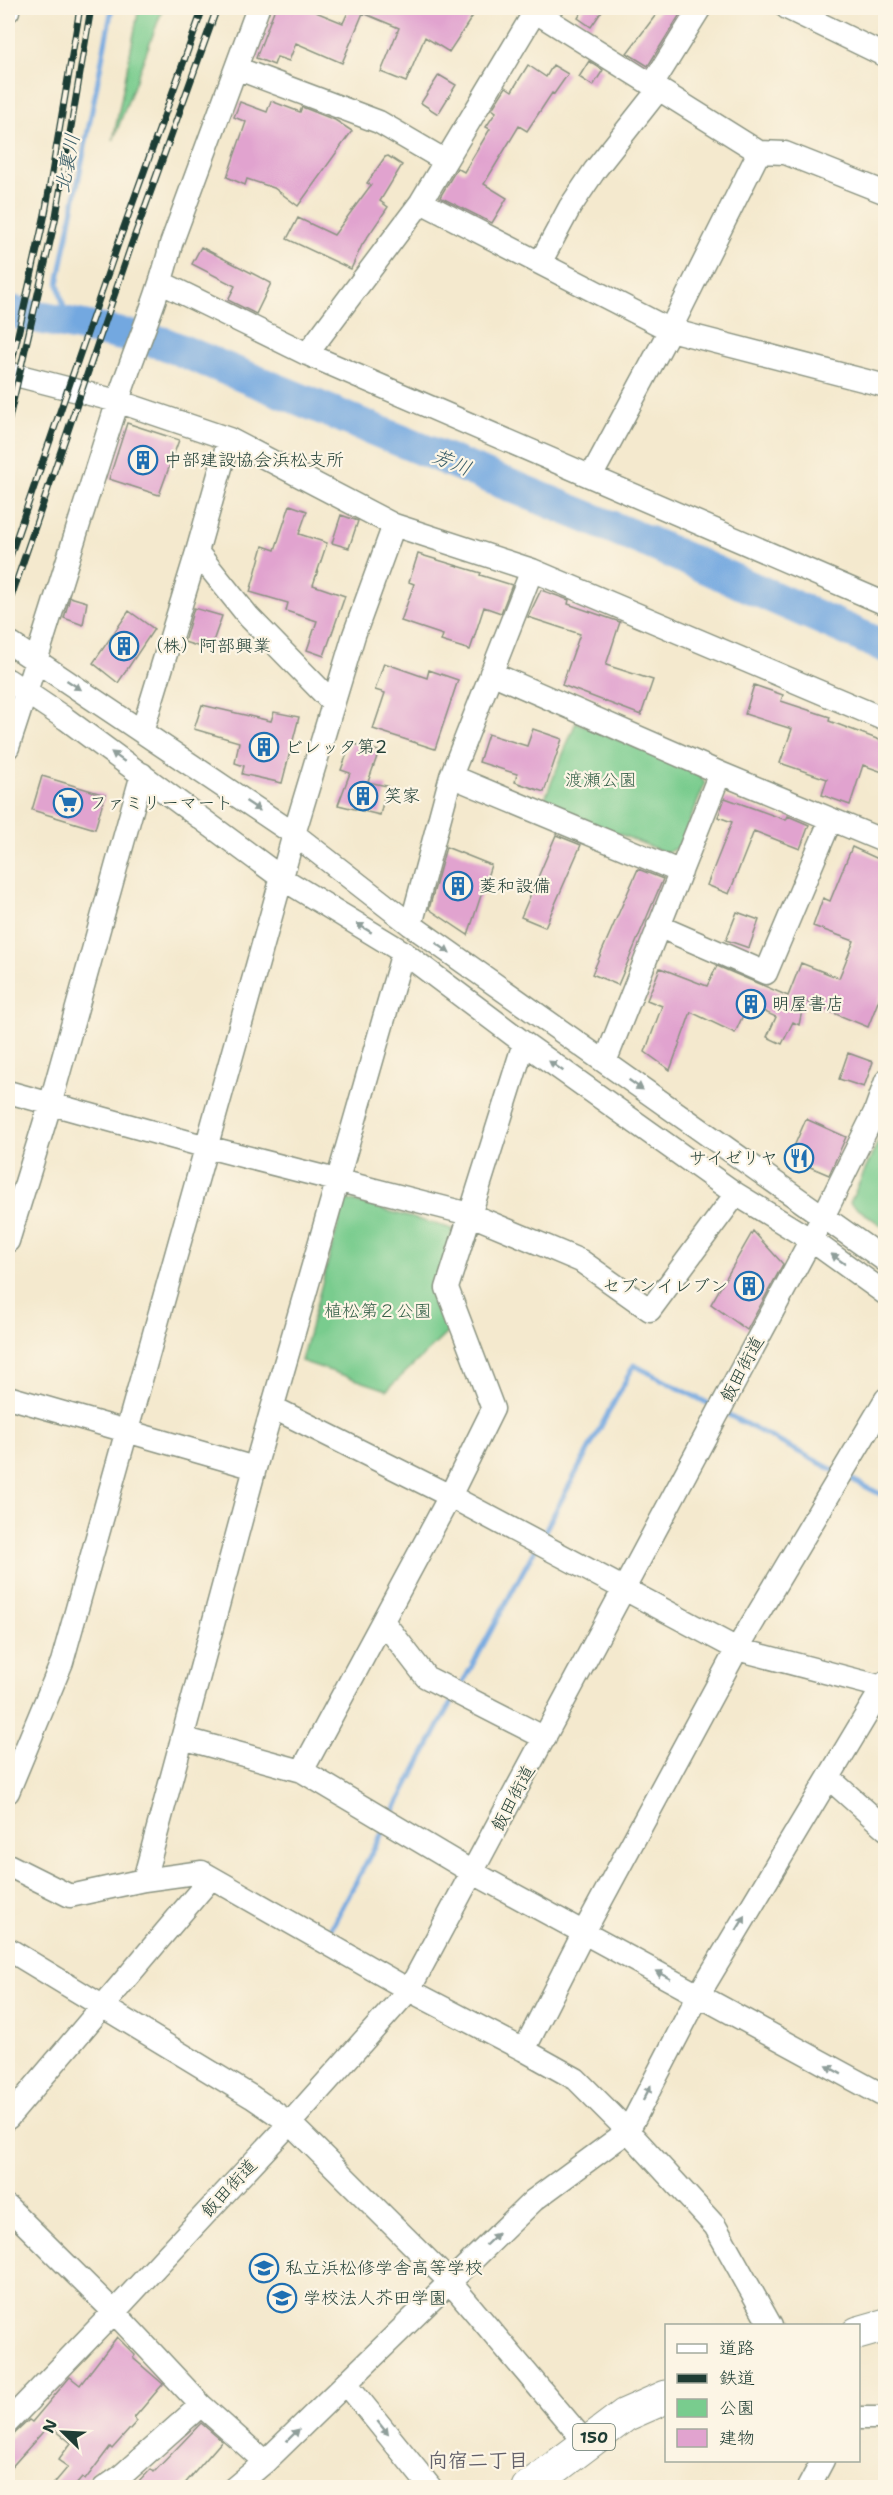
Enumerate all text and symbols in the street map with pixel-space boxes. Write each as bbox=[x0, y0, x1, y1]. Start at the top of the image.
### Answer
water label: 北裏川 bbox=[49, 131, 85, 195]
water label: 芳川 bbox=[429, 442, 475, 482]
building icon: 中部建設協会浜松支所 bbox=[127, 444, 159, 476]
place label: 中部建設協会浜松支所 bbox=[164, 448, 344, 472]
building icon: （株）阿部興業 bbox=[108, 630, 140, 662]
place label: （株）阿部興業 bbox=[145, 634, 271, 658]
one-way arrow bbox=[66, 679, 82, 690]
building icon: ビレッタ第2 bbox=[248, 731, 280, 763]
place label: ビレッタ第2 bbox=[285, 735, 387, 759]
one-way arrow bbox=[110, 751, 126, 763]
park label: 渡瀬公園 bbox=[565, 768, 637, 792]
building icon: 笑家 bbox=[347, 780, 379, 812]
place label: 笑家 bbox=[384, 784, 420, 808]
supermarket icon: ファミリーマート bbox=[52, 787, 84, 819]
place label: ファミリーマート bbox=[89, 791, 233, 815]
one-way arrow bbox=[244, 801, 261, 812]
building icon: 菱和設備 bbox=[442, 870, 474, 902]
place label: 菱和設備 bbox=[479, 874, 551, 898]
one-way arrow bbox=[355, 923, 372, 933]
one-way arrow bbox=[434, 942, 450, 954]
building icon: 明屋書店 bbox=[735, 988, 767, 1020]
place label: 明屋書店 bbox=[772, 992, 844, 1016]
one-way arrow bbox=[549, 1060, 565, 1072]
one-way arrow bbox=[628, 1079, 644, 1091]
restaurant icon: サイゼリヤ bbox=[783, 1142, 815, 1174]
place label: サイゼリヤ bbox=[689, 1146, 778, 1170]
one-way arrow bbox=[831, 1254, 846, 1266]
building icon: セブンイレブン bbox=[733, 1270, 765, 1302]
place label: セブンイレブン bbox=[602, 1274, 728, 1298]
park label: 植松第２公園 bbox=[324, 1299, 432, 1323]
street label: 飯田街道 bbox=[715, 1332, 769, 1406]
street label: 飯田街道 bbox=[486, 1761, 540, 1835]
one-way arrow bbox=[736, 1915, 747, 1931]
one-way arrow bbox=[655, 1970, 672, 1980]
one-way arrow bbox=[826, 2064, 842, 2075]
one-way arrow bbox=[642, 2085, 652, 2102]
street label: 飯田街道 bbox=[196, 2153, 262, 2223]
one-way arrow bbox=[485, 2233, 499, 2247]
school or university icon: 私立浜松修学舎高等学校 bbox=[248, 2252, 280, 2284]
place label: 私立浜松修学舎高等学校 bbox=[285, 2256, 483, 2280]
school or university icon: 学校法人芥田学園 bbox=[266, 2282, 298, 2314]
place label: 学校法人芥田学園 bbox=[303, 2286, 447, 2310]
legend bbox=[665, 2324, 860, 2462]
text: 道路 bbox=[719, 2336, 755, 2360]
text: 鉄道 bbox=[719, 2366, 755, 2390]
text: 公園 bbox=[719, 2396, 755, 2420]
north arrow bbox=[33, 2402, 93, 2462]
text: N bbox=[38, 2416, 62, 2436]
one-way arrow bbox=[376, 2420, 389, 2436]
road number: 150 bbox=[573, 2424, 615, 2450]
text: 建物 bbox=[719, 2426, 755, 2450]
one-way arrow bbox=[285, 2428, 299, 2442]
district label: 向宿二丁目 bbox=[428, 2447, 528, 2473]

